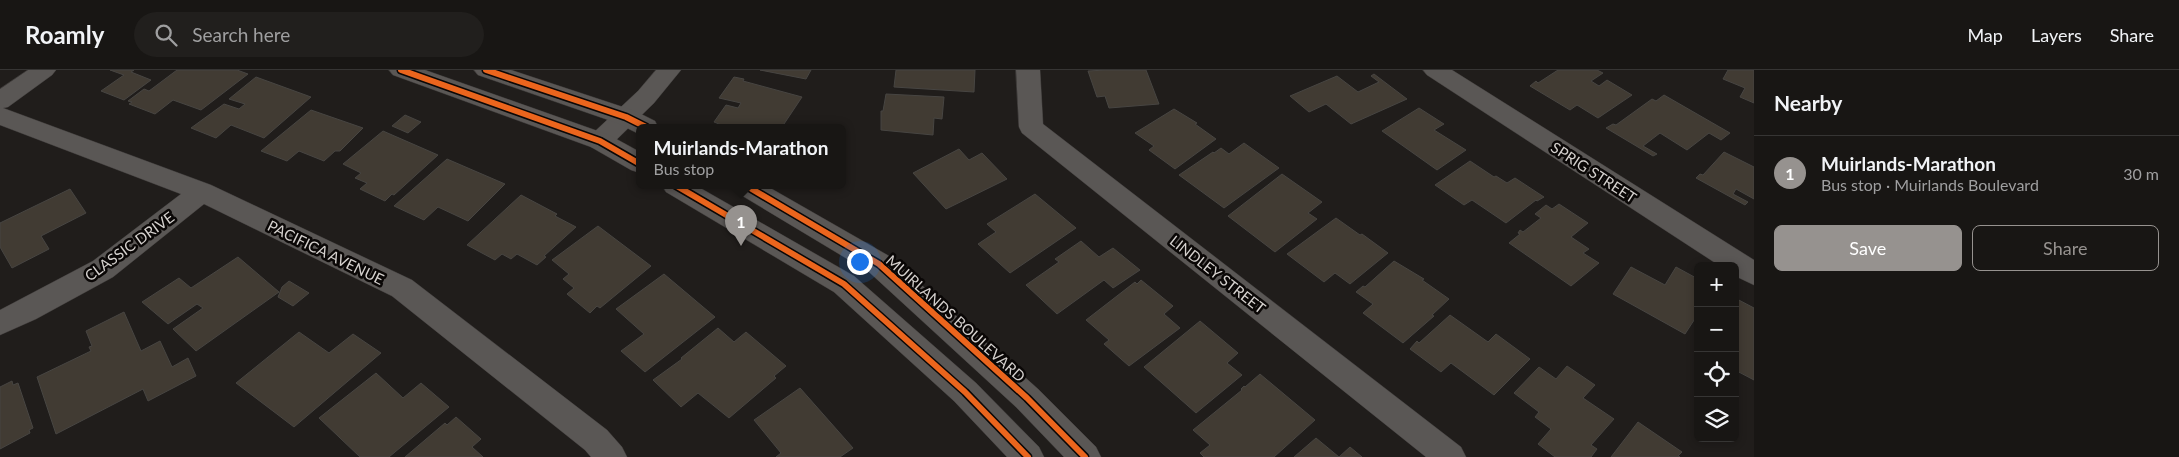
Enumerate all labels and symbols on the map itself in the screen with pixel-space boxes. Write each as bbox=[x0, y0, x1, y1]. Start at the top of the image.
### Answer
street label: SPRIG STREET bbox=[1548, 138, 1640, 206]
pin: 1 bbox=[725, 205, 757, 246]
street label: CLASSIC DRIVE bbox=[81, 208, 177, 284]
street label: PACIFICA AVENUE bbox=[265, 216, 387, 288]
street label: LINDLEY STREET bbox=[1167, 231, 1269, 317]
your location bbox=[847, 249, 873, 275]
street label: MUIRLANDS BOULEVARD bbox=[883, 251, 1029, 385]

